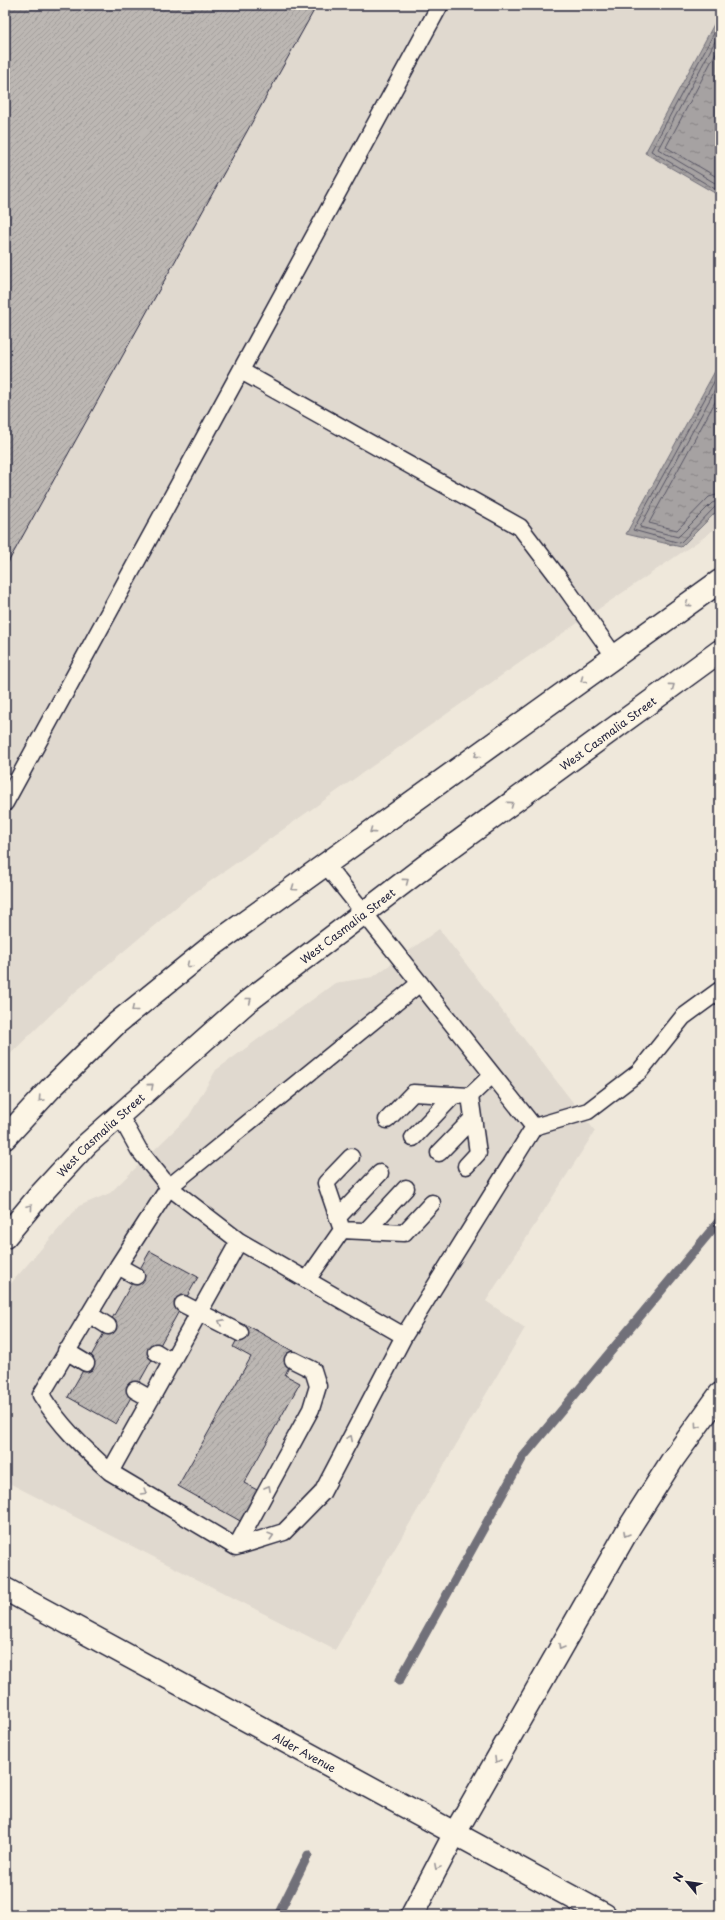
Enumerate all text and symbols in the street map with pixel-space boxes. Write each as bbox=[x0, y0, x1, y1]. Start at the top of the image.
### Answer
one-way arrow bbox=[686, 599, 693, 606]
one-way arrow bbox=[581, 675, 588, 682]
one-way arrow bbox=[668, 683, 675, 690]
street label: West Casmalia Street bbox=[556, 692, 660, 774]
one-way arrow bbox=[475, 751, 482, 758]
one-way arrow bbox=[507, 801, 514, 809]
one-way arrow bbox=[369, 826, 376, 834]
one-way arrow bbox=[402, 879, 409, 886]
one-way arrow bbox=[291, 883, 298, 891]
street label: West Casmalia Street bbox=[296, 883, 399, 967]
one-way arrow bbox=[187, 960, 194, 967]
one-way arrow bbox=[245, 998, 252, 1005]
one-way arrow bbox=[132, 1005, 139, 1012]
one-way arrow bbox=[147, 1083, 154, 1090]
street label: West Casmalia Street bbox=[52, 1088, 148, 1181]
one-way arrow bbox=[38, 1094, 45, 1102]
one-way arrow bbox=[25, 1204, 32, 1212]
one-way arrow bbox=[217, 1319, 225, 1327]
one-way arrow bbox=[694, 1422, 702, 1429]
one-way arrow bbox=[346, 1435, 353, 1442]
one-way arrow bbox=[263, 1485, 271, 1492]
one-way arrow bbox=[140, 1487, 147, 1495]
one-way arrow bbox=[623, 1530, 630, 1537]
one-way arrow bbox=[267, 1532, 274, 1541]
one-way arrow bbox=[559, 1643, 566, 1650]
street label: Alder Avenue bbox=[270, 1728, 339, 1776]
one-way arrow bbox=[494, 1756, 502, 1763]
north arrow bbox=[667, 1862, 707, 1902]
one-way arrow bbox=[434, 1863, 442, 1870]
text: N bbox=[668, 1869, 688, 1885]

